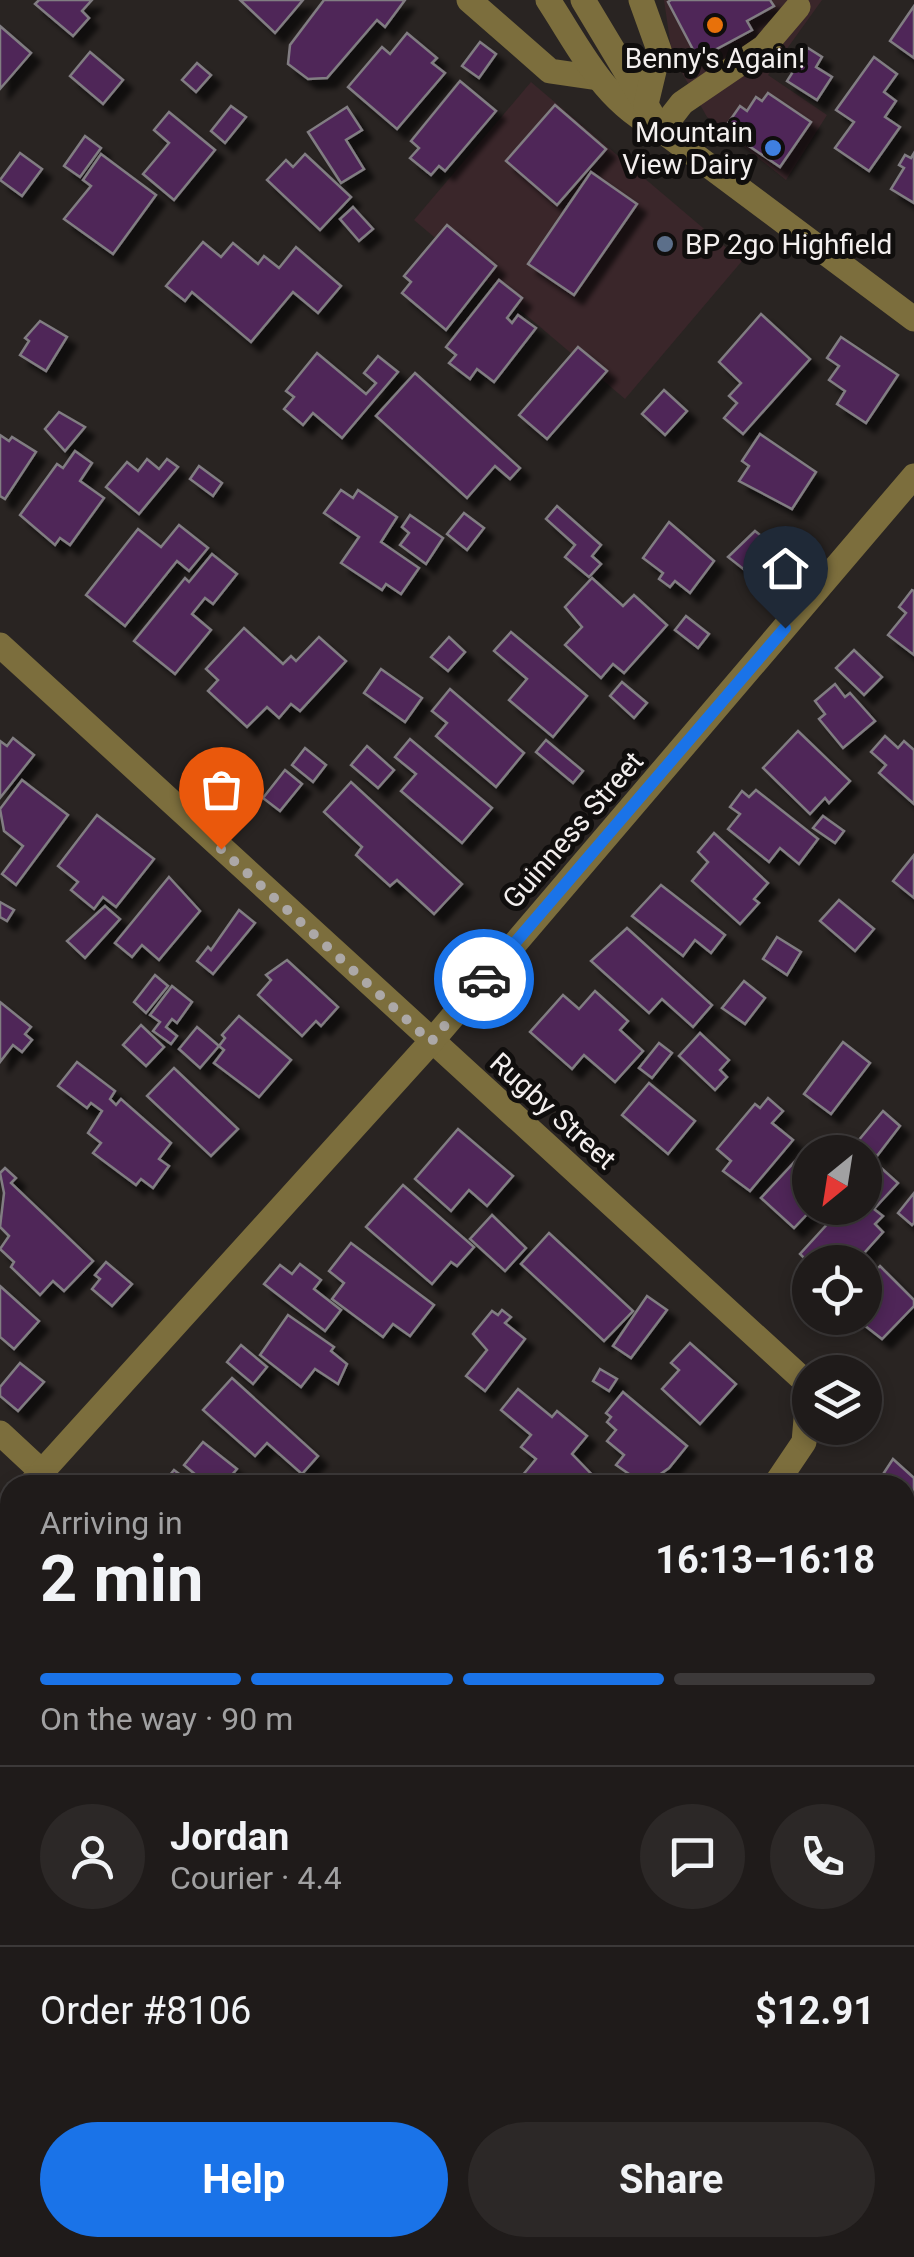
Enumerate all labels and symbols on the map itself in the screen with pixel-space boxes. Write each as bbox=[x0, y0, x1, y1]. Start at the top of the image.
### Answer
marker: Benny's Again! bbox=[704, 14, 726, 36]
place label: Benny's Again! bbox=[625, 42, 805, 75]
place label: Mountain View Dairy bbox=[622, 116, 753, 181]
marker: Mountain View Dairy bbox=[762, 137, 784, 159]
place label: BP 2go Highfield bbox=[685, 228, 892, 261]
marker: BP 2go Highfield bbox=[654, 233, 676, 255]
pin bbox=[743, 526, 828, 629]
street label: Guinness Street bbox=[496, 745, 650, 915]
pin bbox=[179, 747, 264, 850]
courier bbox=[434, 929, 534, 1029]
street label: Rugby Street bbox=[483, 1046, 623, 1176]
north arrow bbox=[792, 1135, 882, 1225]

